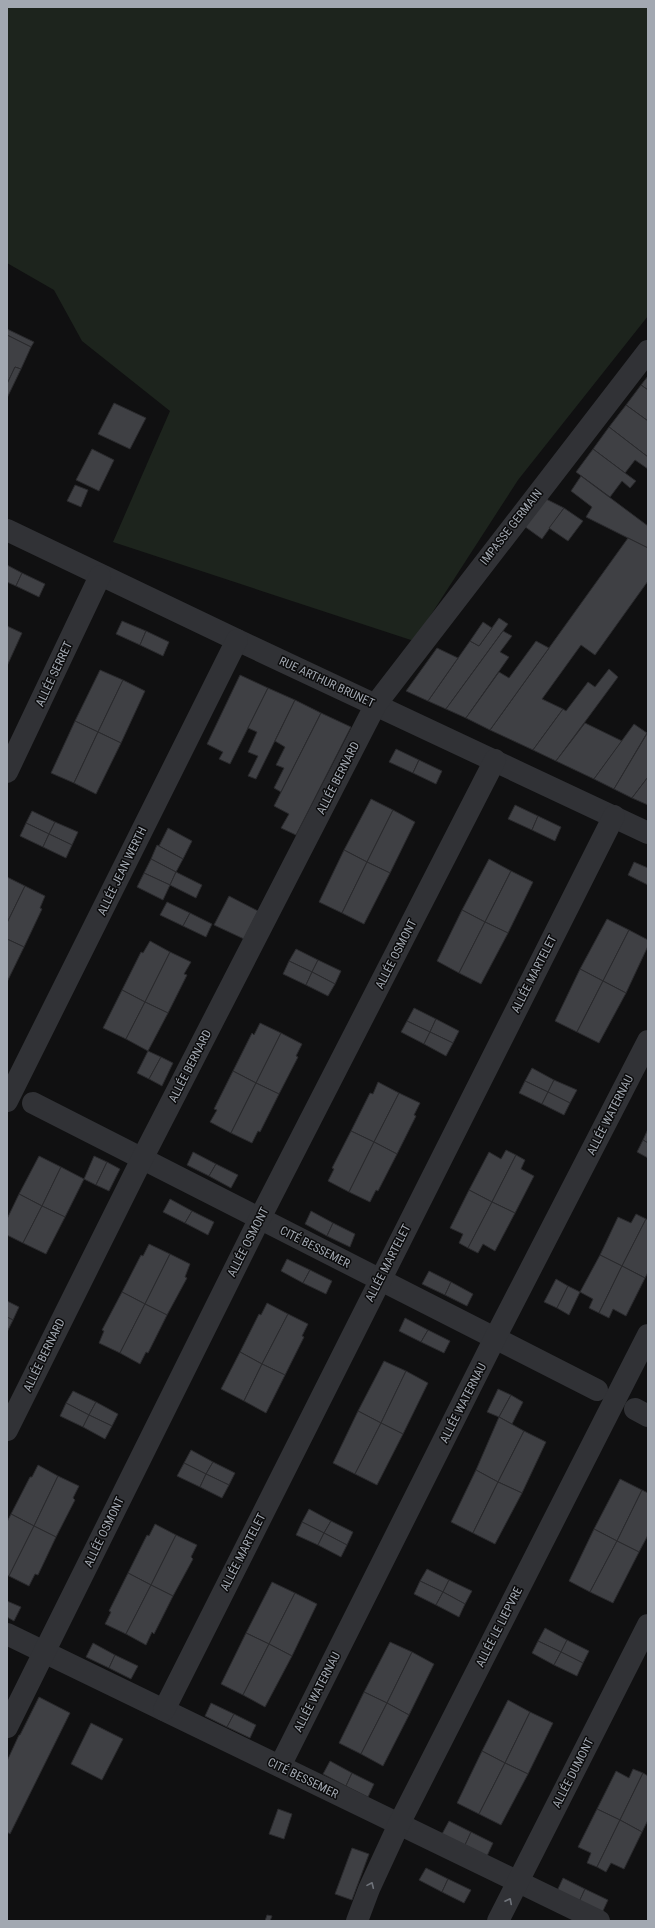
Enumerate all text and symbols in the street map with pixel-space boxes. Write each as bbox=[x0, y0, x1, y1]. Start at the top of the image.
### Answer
street label: IMPASSE GERMAIN bbox=[477, 486, 545, 568]
street label: ALLÉE SERRET bbox=[32, 639, 75, 709]
street label: RUE ARTHUR BRUNET bbox=[277, 654, 377, 710]
street label: ALLÉE BERNARD bbox=[313, 739, 362, 817]
street label: ALLÉE JEAN WERTH bbox=[94, 824, 149, 917]
street label: ALLÉE OSMONT bbox=[372, 916, 420, 991]
street label: ALLÉE MARTELET bbox=[508, 932, 560, 1015]
street label: ALLÉE BERNARD bbox=[165, 1027, 214, 1105]
street label: ALLÉE WATERNAU bbox=[583, 1072, 636, 1157]
street label: ALLÉE OSMONT bbox=[224, 1204, 272, 1279]
street label: ALLÉE MARTELET bbox=[362, 1221, 414, 1304]
street label: CITÉ BESSEMER bbox=[278, 1222, 353, 1271]
street label: ALLÉE BERNARD bbox=[19, 1316, 68, 1394]
street label: ALLÉE WATERNAU bbox=[436, 1360, 489, 1445]
street label: ALLÉE OSMONT bbox=[80, 1494, 127, 1569]
street label: ALLÉE MARTELET bbox=[217, 1510, 269, 1593]
street label: ALLÉE LE LIEPVRE bbox=[472, 1584, 525, 1669]
street label: ALLÉE WATERNAU bbox=[290, 1649, 343, 1734]
street label: ALLÉE DUMONT bbox=[549, 1735, 597, 1810]
street label: CITÉ BESSEMER bbox=[265, 1754, 342, 1801]
one-way arrow bbox=[366, 1881, 374, 1889]
one-way arrow bbox=[504, 1898, 511, 1906]

